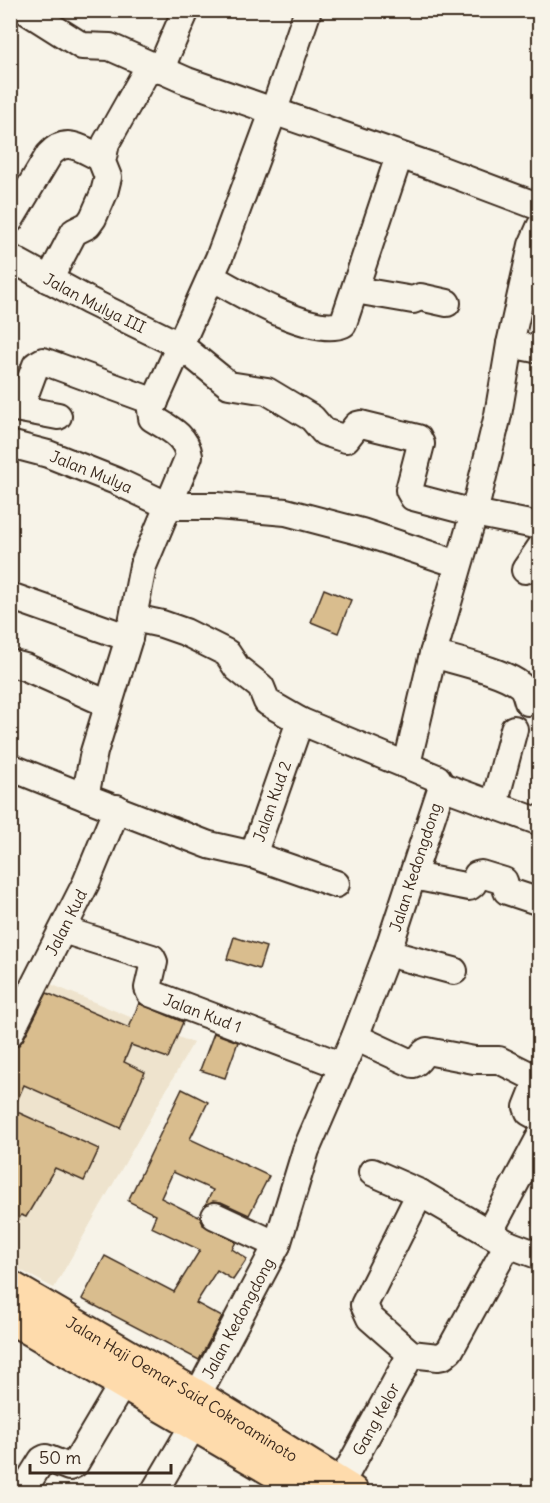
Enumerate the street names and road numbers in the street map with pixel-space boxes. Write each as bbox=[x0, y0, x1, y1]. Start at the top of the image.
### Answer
street label: Jalan Mulya III bbox=[40, 268, 149, 337]
street label: Jalan Mulya bbox=[47, 446, 136, 497]
street label: Jalan Kud 2 bbox=[249, 758, 295, 844]
street label: Jalan Kedongdong bbox=[385, 800, 445, 934]
street label: Jalan Kud bbox=[41, 886, 91, 959]
street label: Jalan Kud 1 bbox=[161, 989, 244, 1037]
street label: Jalan Kedongdong bbox=[198, 1254, 278, 1382]
street label: Jalan Haji Oemar Said Cokroaminoto bbox=[63, 1312, 302, 1466]
street label: Gang Kelor bbox=[348, 1379, 404, 1459]

